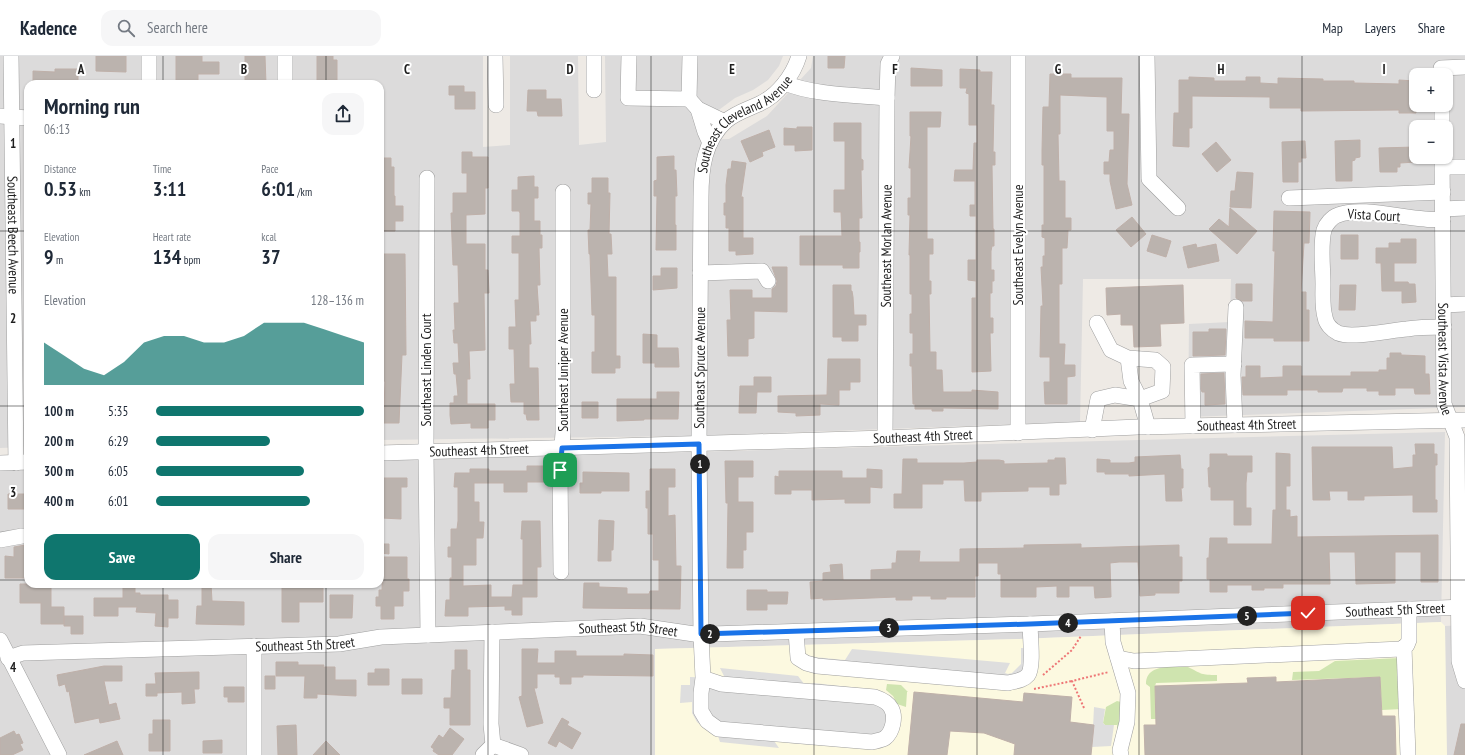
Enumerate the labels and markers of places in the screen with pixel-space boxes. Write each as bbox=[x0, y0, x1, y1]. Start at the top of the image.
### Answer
pin bbox=[543, 453, 577, 487]
pin: 1 bbox=[690, 454, 710, 474]
pin bbox=[1291, 596, 1325, 630]
pin: 5 bbox=[1237, 606, 1257, 626]
pin: 4 bbox=[1058, 613, 1078, 633]
pin: 3 bbox=[879, 618, 899, 638]
pin: 2 bbox=[700, 624, 720, 644]

